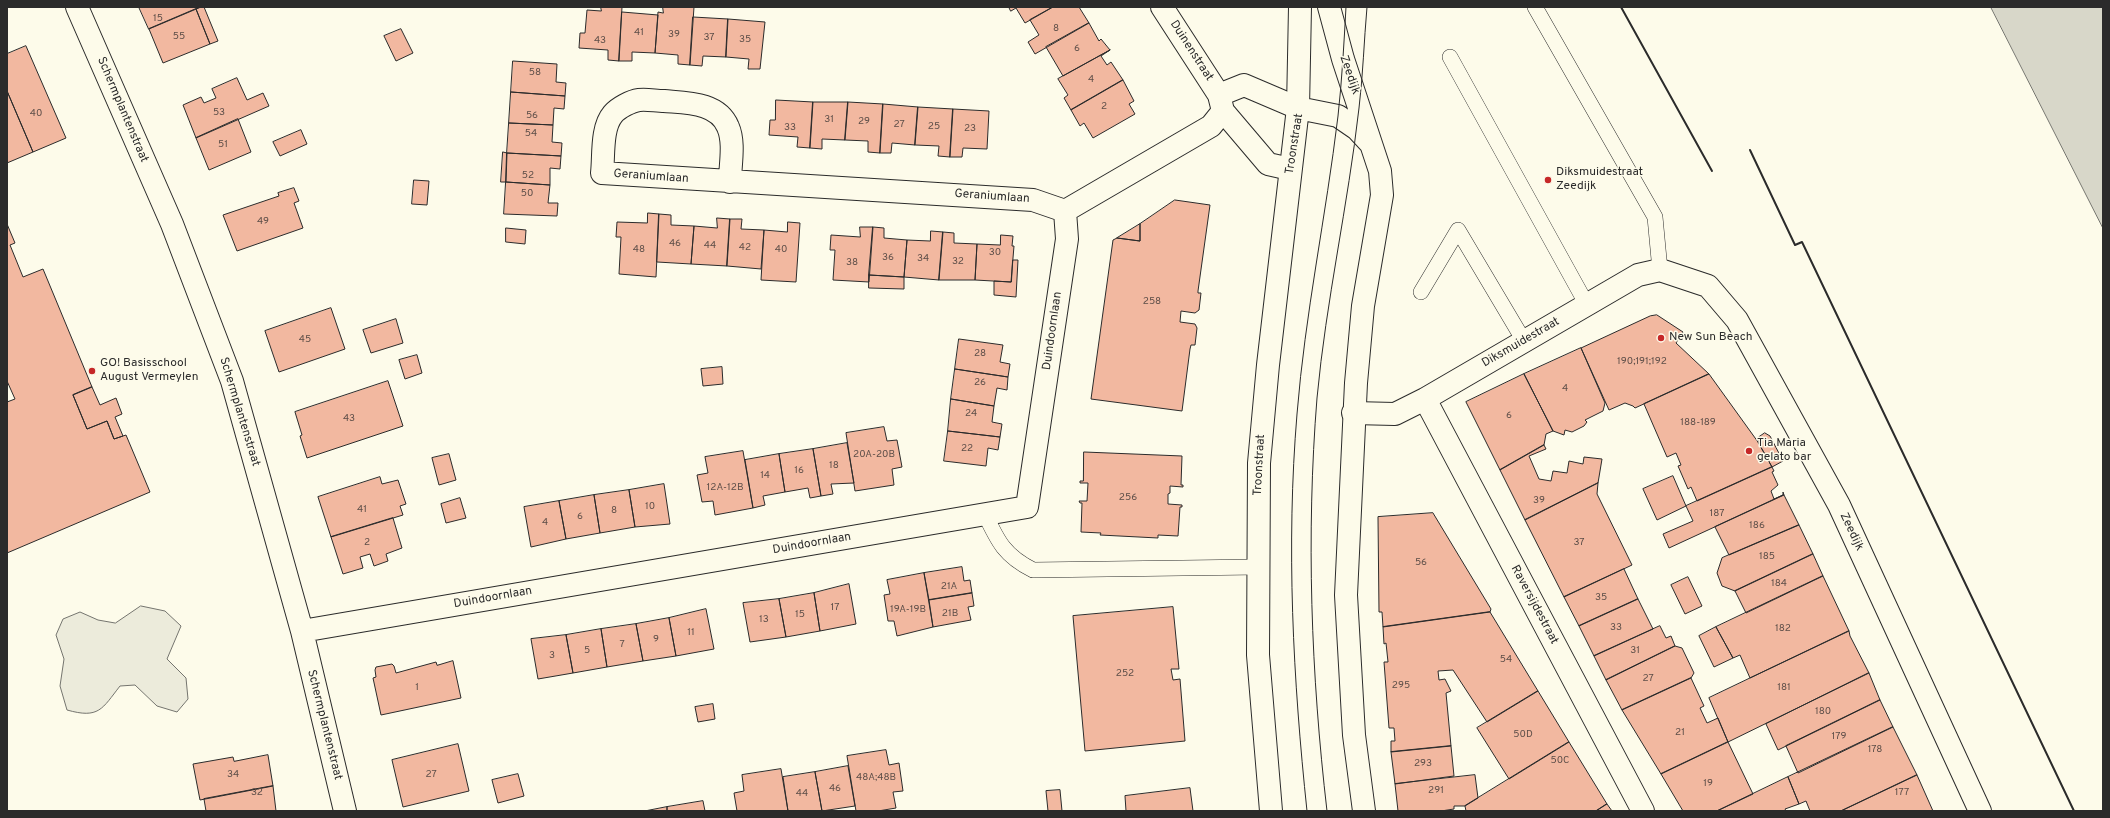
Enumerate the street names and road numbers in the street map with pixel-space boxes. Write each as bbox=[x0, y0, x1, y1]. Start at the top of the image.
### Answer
street label: Duinenstraat bbox=[1166, 18, 1216, 84]
street label: Zeedijk bbox=[1336, 54, 1362, 96]
street label: Schermplantenstraat bbox=[93, 55, 151, 165]
street label: Troonstraat bbox=[1283, 112, 1307, 176]
street label: Geraniumlaan bbox=[613, 167, 689, 187]
street label: Geraniumlaan bbox=[954, 187, 1030, 207]
street label: Duindoornlaan bbox=[1040, 291, 1066, 371]
street label: Diksmuidestraat bbox=[1480, 315, 1562, 371]
street label: Schermplantenstraat bbox=[216, 356, 262, 468]
street label: Troonstraat bbox=[1251, 434, 1269, 496]
street label: Zeedijk bbox=[1836, 511, 1866, 553]
street label: Duindoornlaan bbox=[772, 530, 852, 558]
street label: Raversijdestraat bbox=[1507, 563, 1561, 647]
street label: Duindoornlaan bbox=[453, 584, 533, 612]
street label: Schermplantenstraat bbox=[303, 668, 345, 782]

